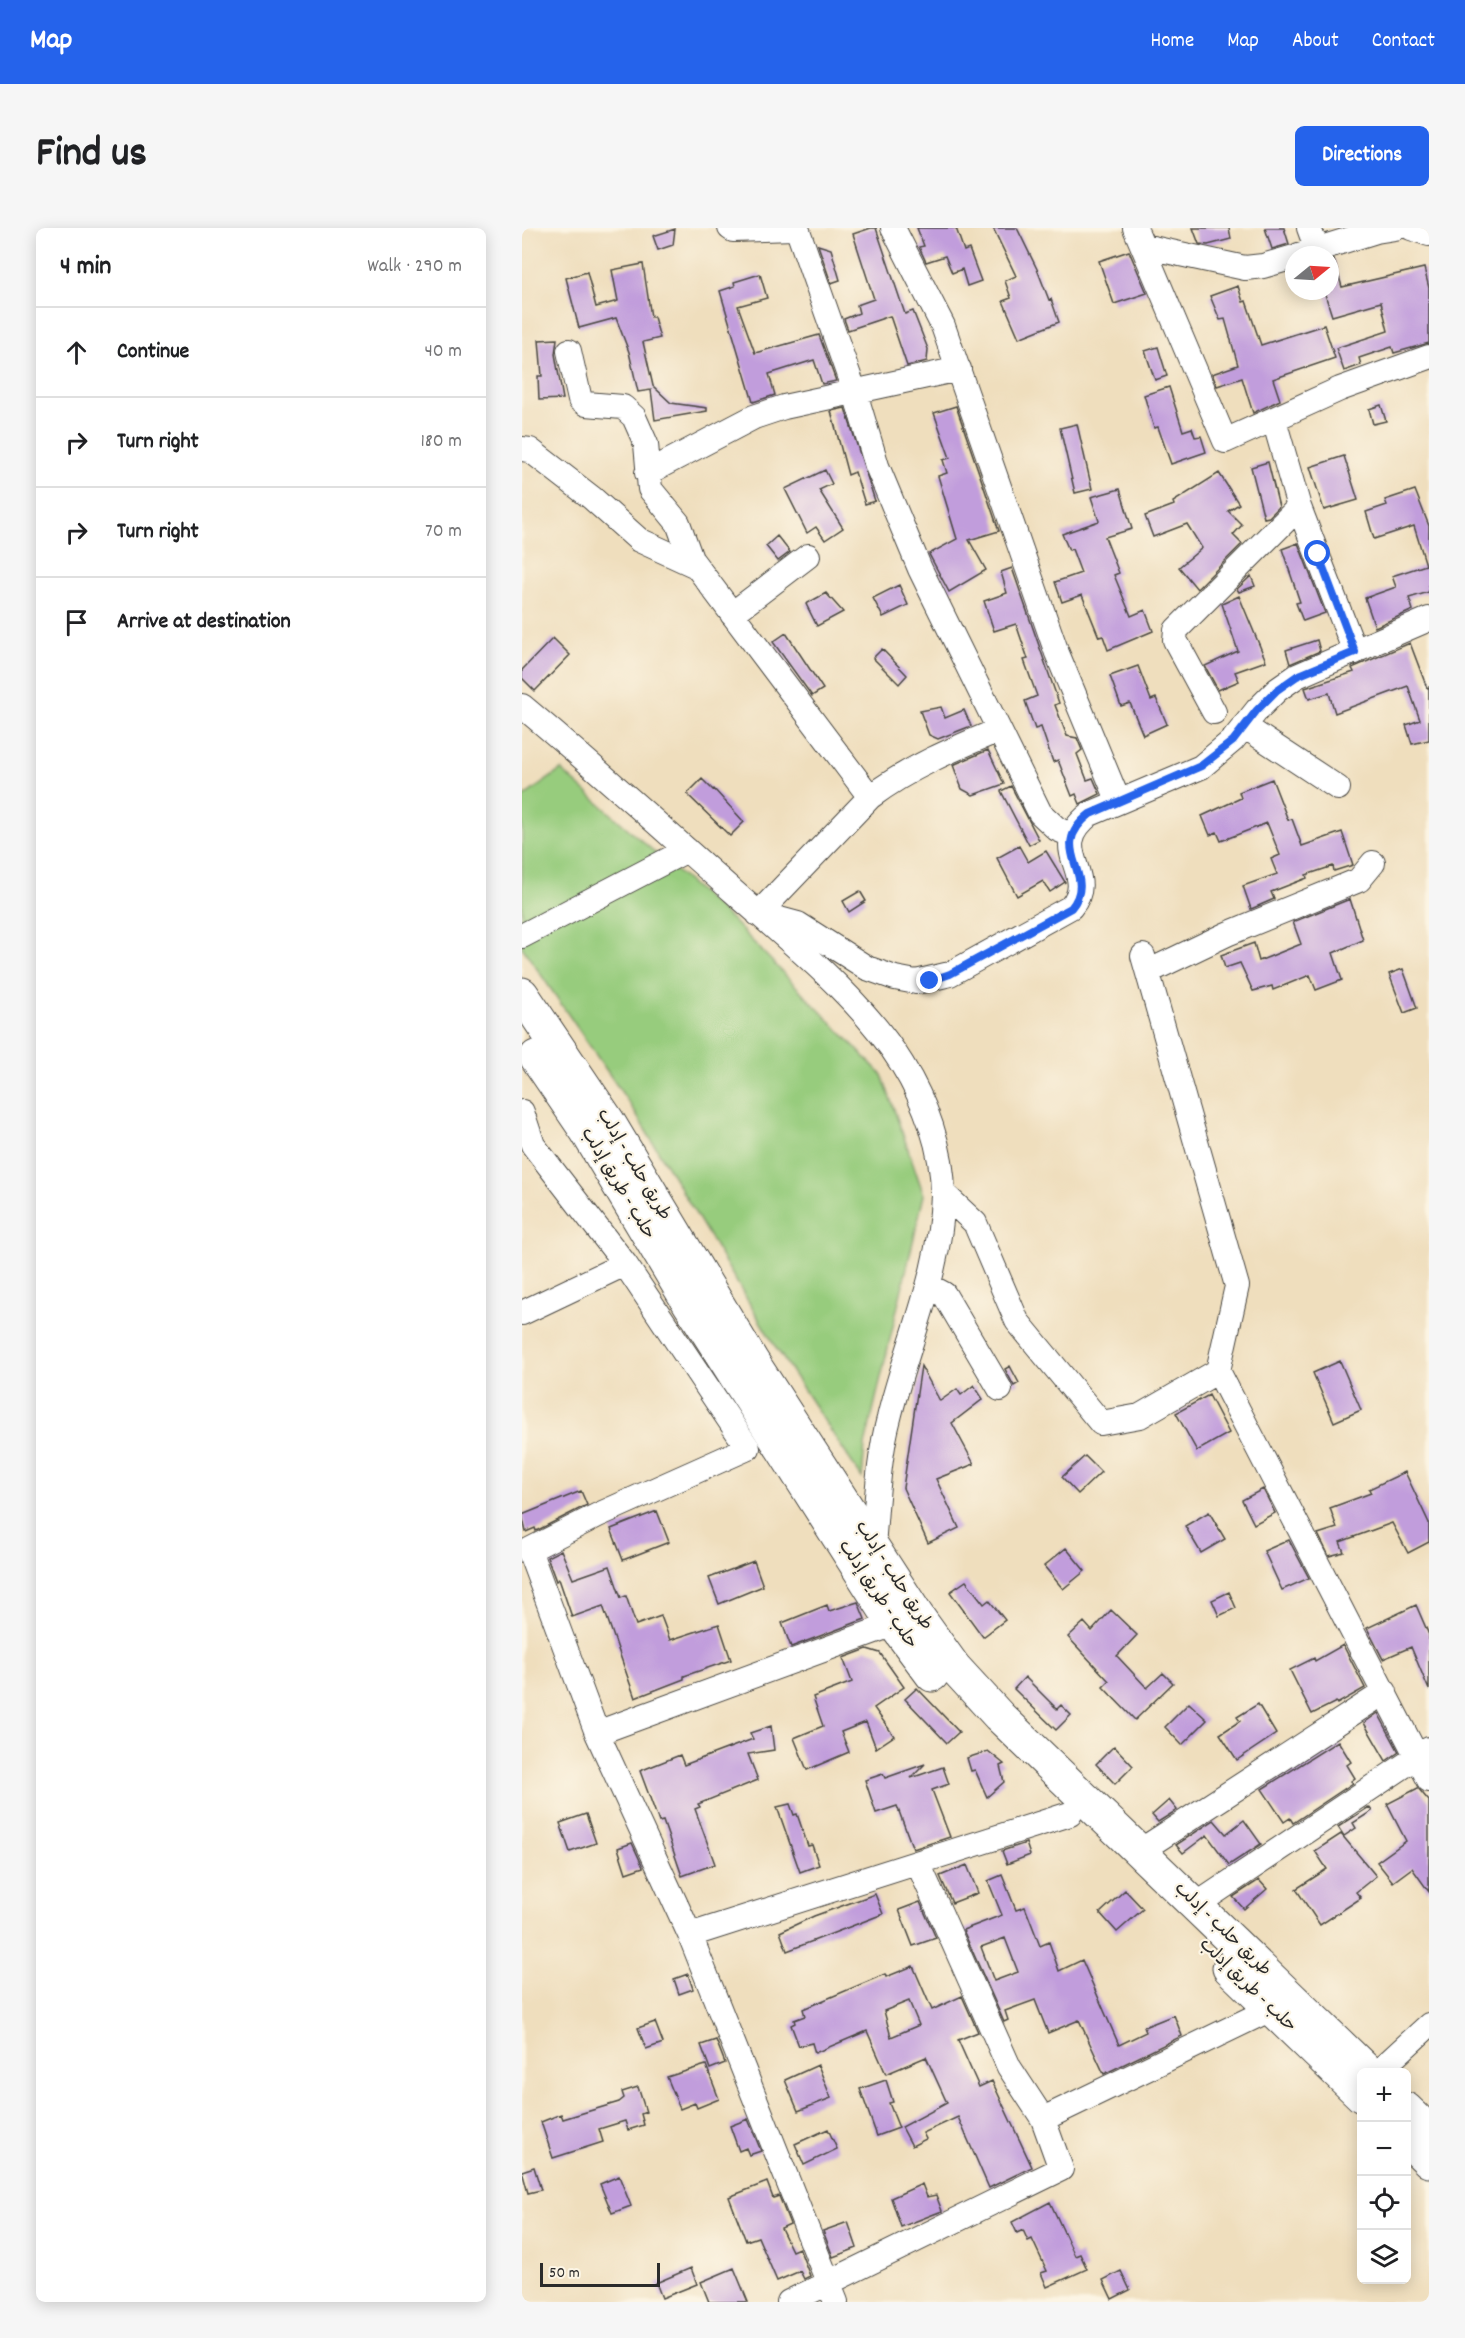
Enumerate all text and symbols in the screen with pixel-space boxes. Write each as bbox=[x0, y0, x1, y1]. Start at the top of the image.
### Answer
text: Map bbox=[30, 22, 72, 62]
text: Home bbox=[1150, 27, 1194, 57]
text: Map bbox=[1227, 27, 1259, 57]
text: About bbox=[1292, 27, 1339, 57]
text: Contact bbox=[1372, 27, 1435, 57]
text: Find us bbox=[36, 126, 147, 186]
button: Directions bbox=[1295, 126, 1429, 186]
north arrow bbox=[1285, 246, 1339, 300]
text: 4 min bbox=[60, 249, 111, 286]
text: Walk · 290 m bbox=[367, 253, 462, 281]
icon: ahead bbox=[60, 336, 93, 369]
text: Continue bbox=[117, 337, 189, 368]
text: 40 m bbox=[424, 338, 462, 366]
icon: right bbox=[60, 426, 93, 459]
text: Turn right bbox=[117, 427, 199, 458]
text: 180 m bbox=[420, 428, 462, 456]
icon: right bbox=[60, 516, 93, 549]
text: Turn right bbox=[117, 517, 199, 548]
text: 70 m bbox=[425, 518, 462, 546]
route start bbox=[1304, 540, 1330, 566]
icon: arrive bbox=[60, 606, 93, 639]
text: Arrive at destination bbox=[117, 607, 291, 638]
route end bbox=[916, 967, 942, 993]
street label: طريق حلب - إدلب bbox=[590, 1104, 676, 1226]
street label: حلب - طريق إدلب bbox=[574, 1123, 660, 1245]
street label: طريق حلب - إدلب bbox=[848, 1516, 938, 1636]
street label: حلب - طريق إدلب bbox=[831, 1536, 923, 1654]
street label: طريق حلب - إدلب bbox=[1168, 1877, 1276, 1983]
street label: حلب - طريق إدلب bbox=[1193, 1933, 1301, 2039]
map controls bbox=[1357, 2068, 1411, 2284]
button: + bbox=[1357, 2068, 1411, 2122]
button: − bbox=[1357, 2122, 1411, 2176]
button: locate bbox=[1357, 2176, 1411, 2230]
button: layers bbox=[1357, 2230, 1411, 2284]
scale bar bbox=[540, 2260, 660, 2288]
text: 50 m bbox=[549, 2262, 580, 2285]

